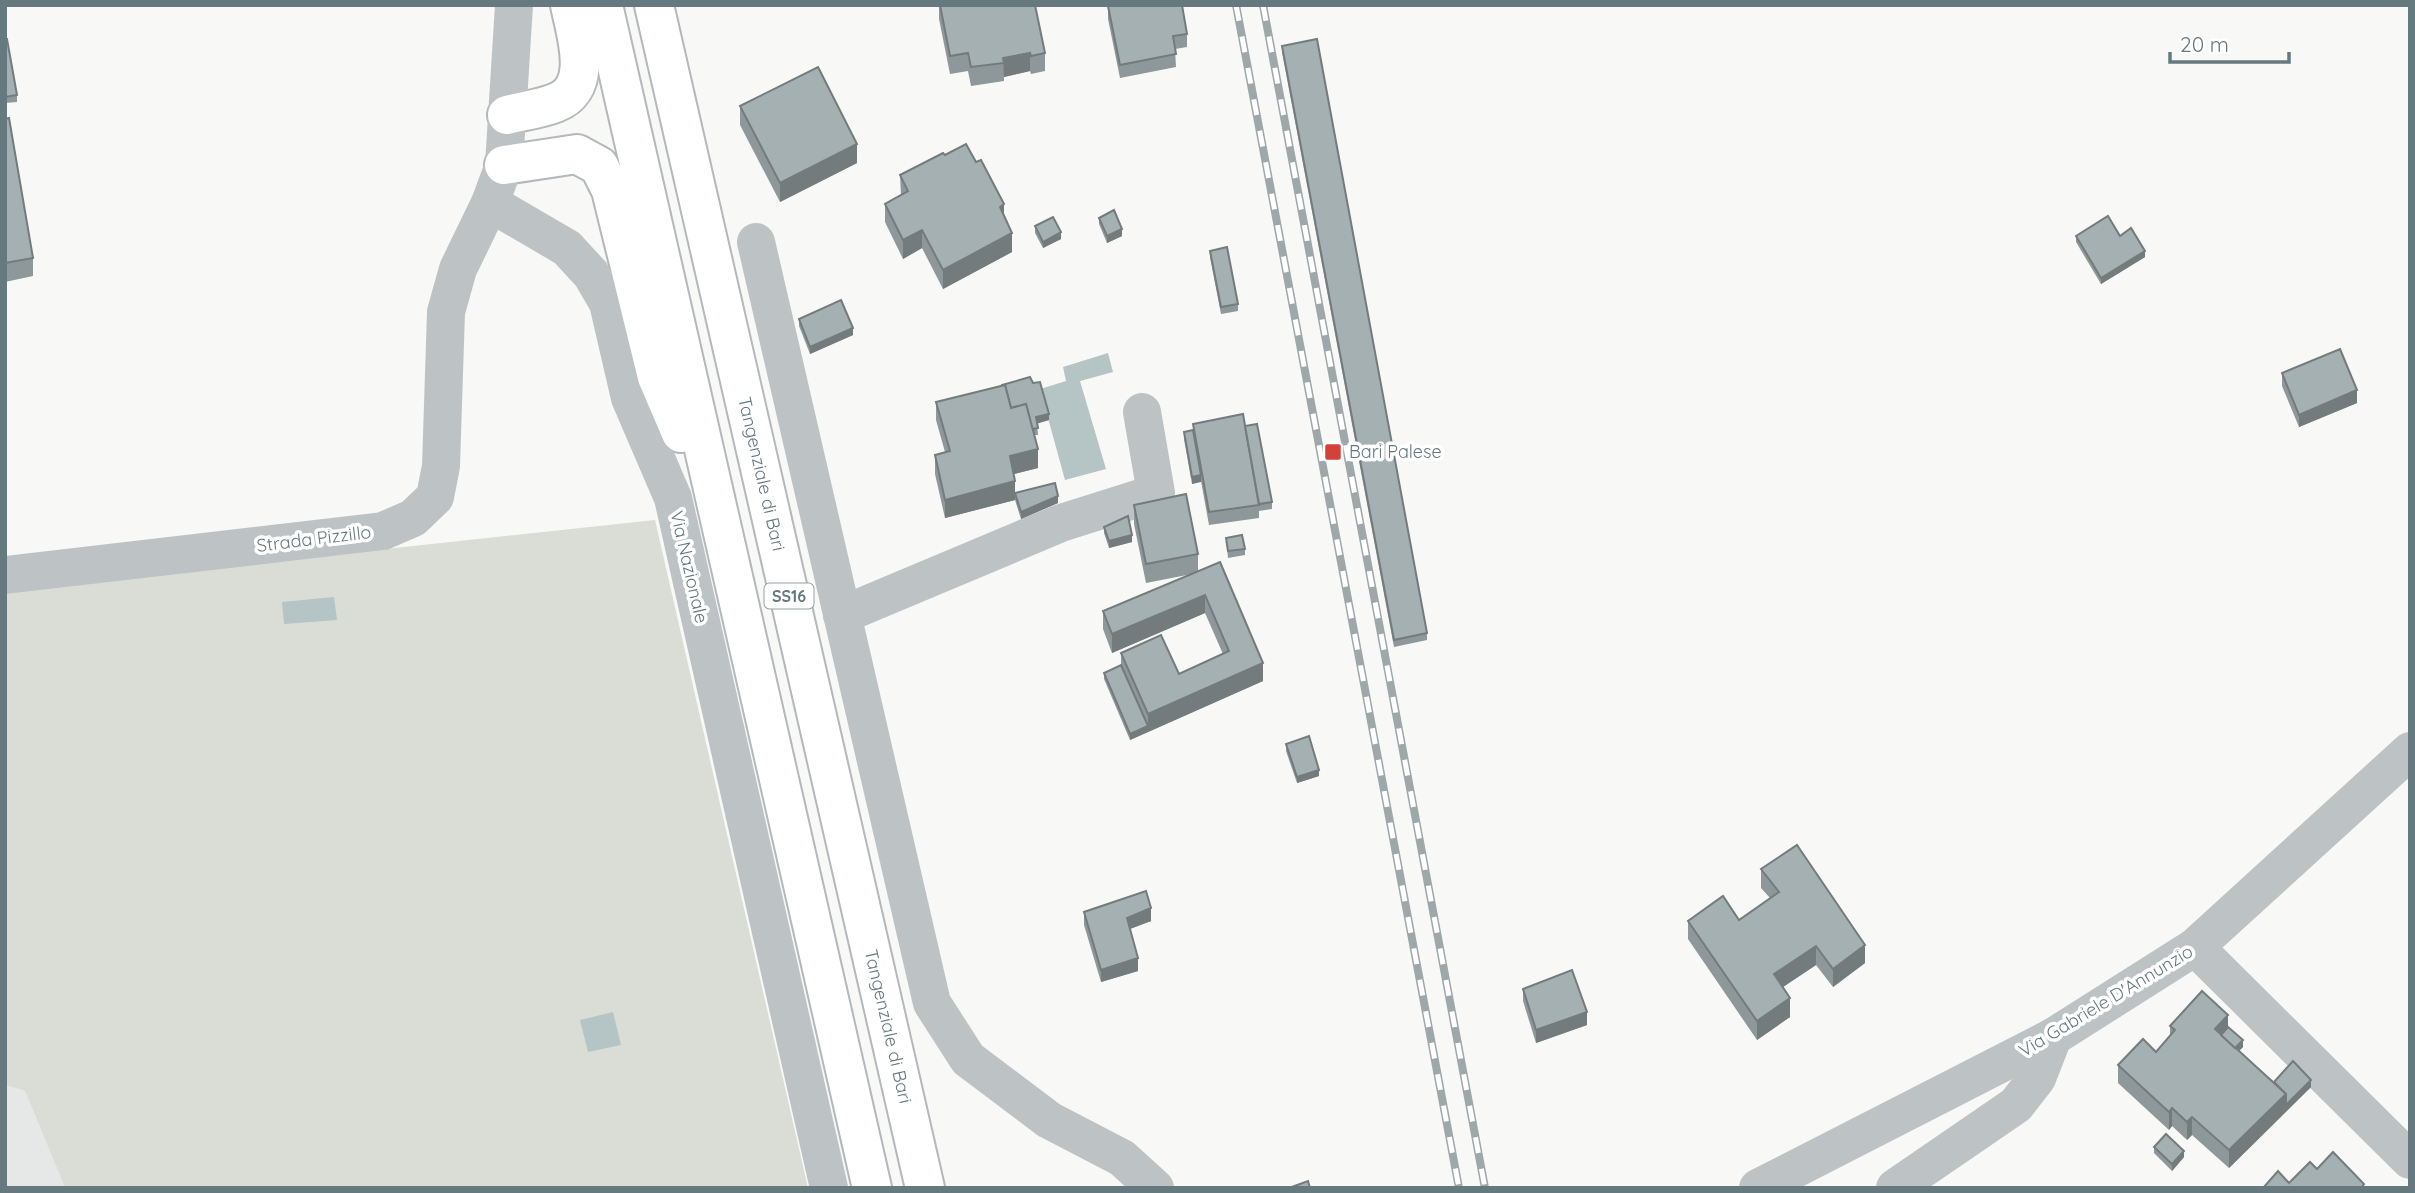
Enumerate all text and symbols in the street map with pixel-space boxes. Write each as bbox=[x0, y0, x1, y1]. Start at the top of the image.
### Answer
scale bar bbox=[2170, 21, 2289, 65]
text: 20 m bbox=[2180, 31, 2229, 57]
street label: Tangenziale di Bari bbox=[733, 394, 791, 553]
place label: Bari Palese bbox=[1349, 440, 1442, 463]
marker: Bari Palese bbox=[1323, 442, 1343, 462]
street label: Via Nazionale bbox=[665, 509, 714, 625]
street label: Strada Pizzillo bbox=[255, 520, 373, 557]
road number: SS16 bbox=[764, 583, 814, 608]
street label: Via Gabriele D'Annunzio bbox=[2014, 939, 2197, 1062]
street label: Tangenziale di Bari bbox=[860, 947, 917, 1106]

